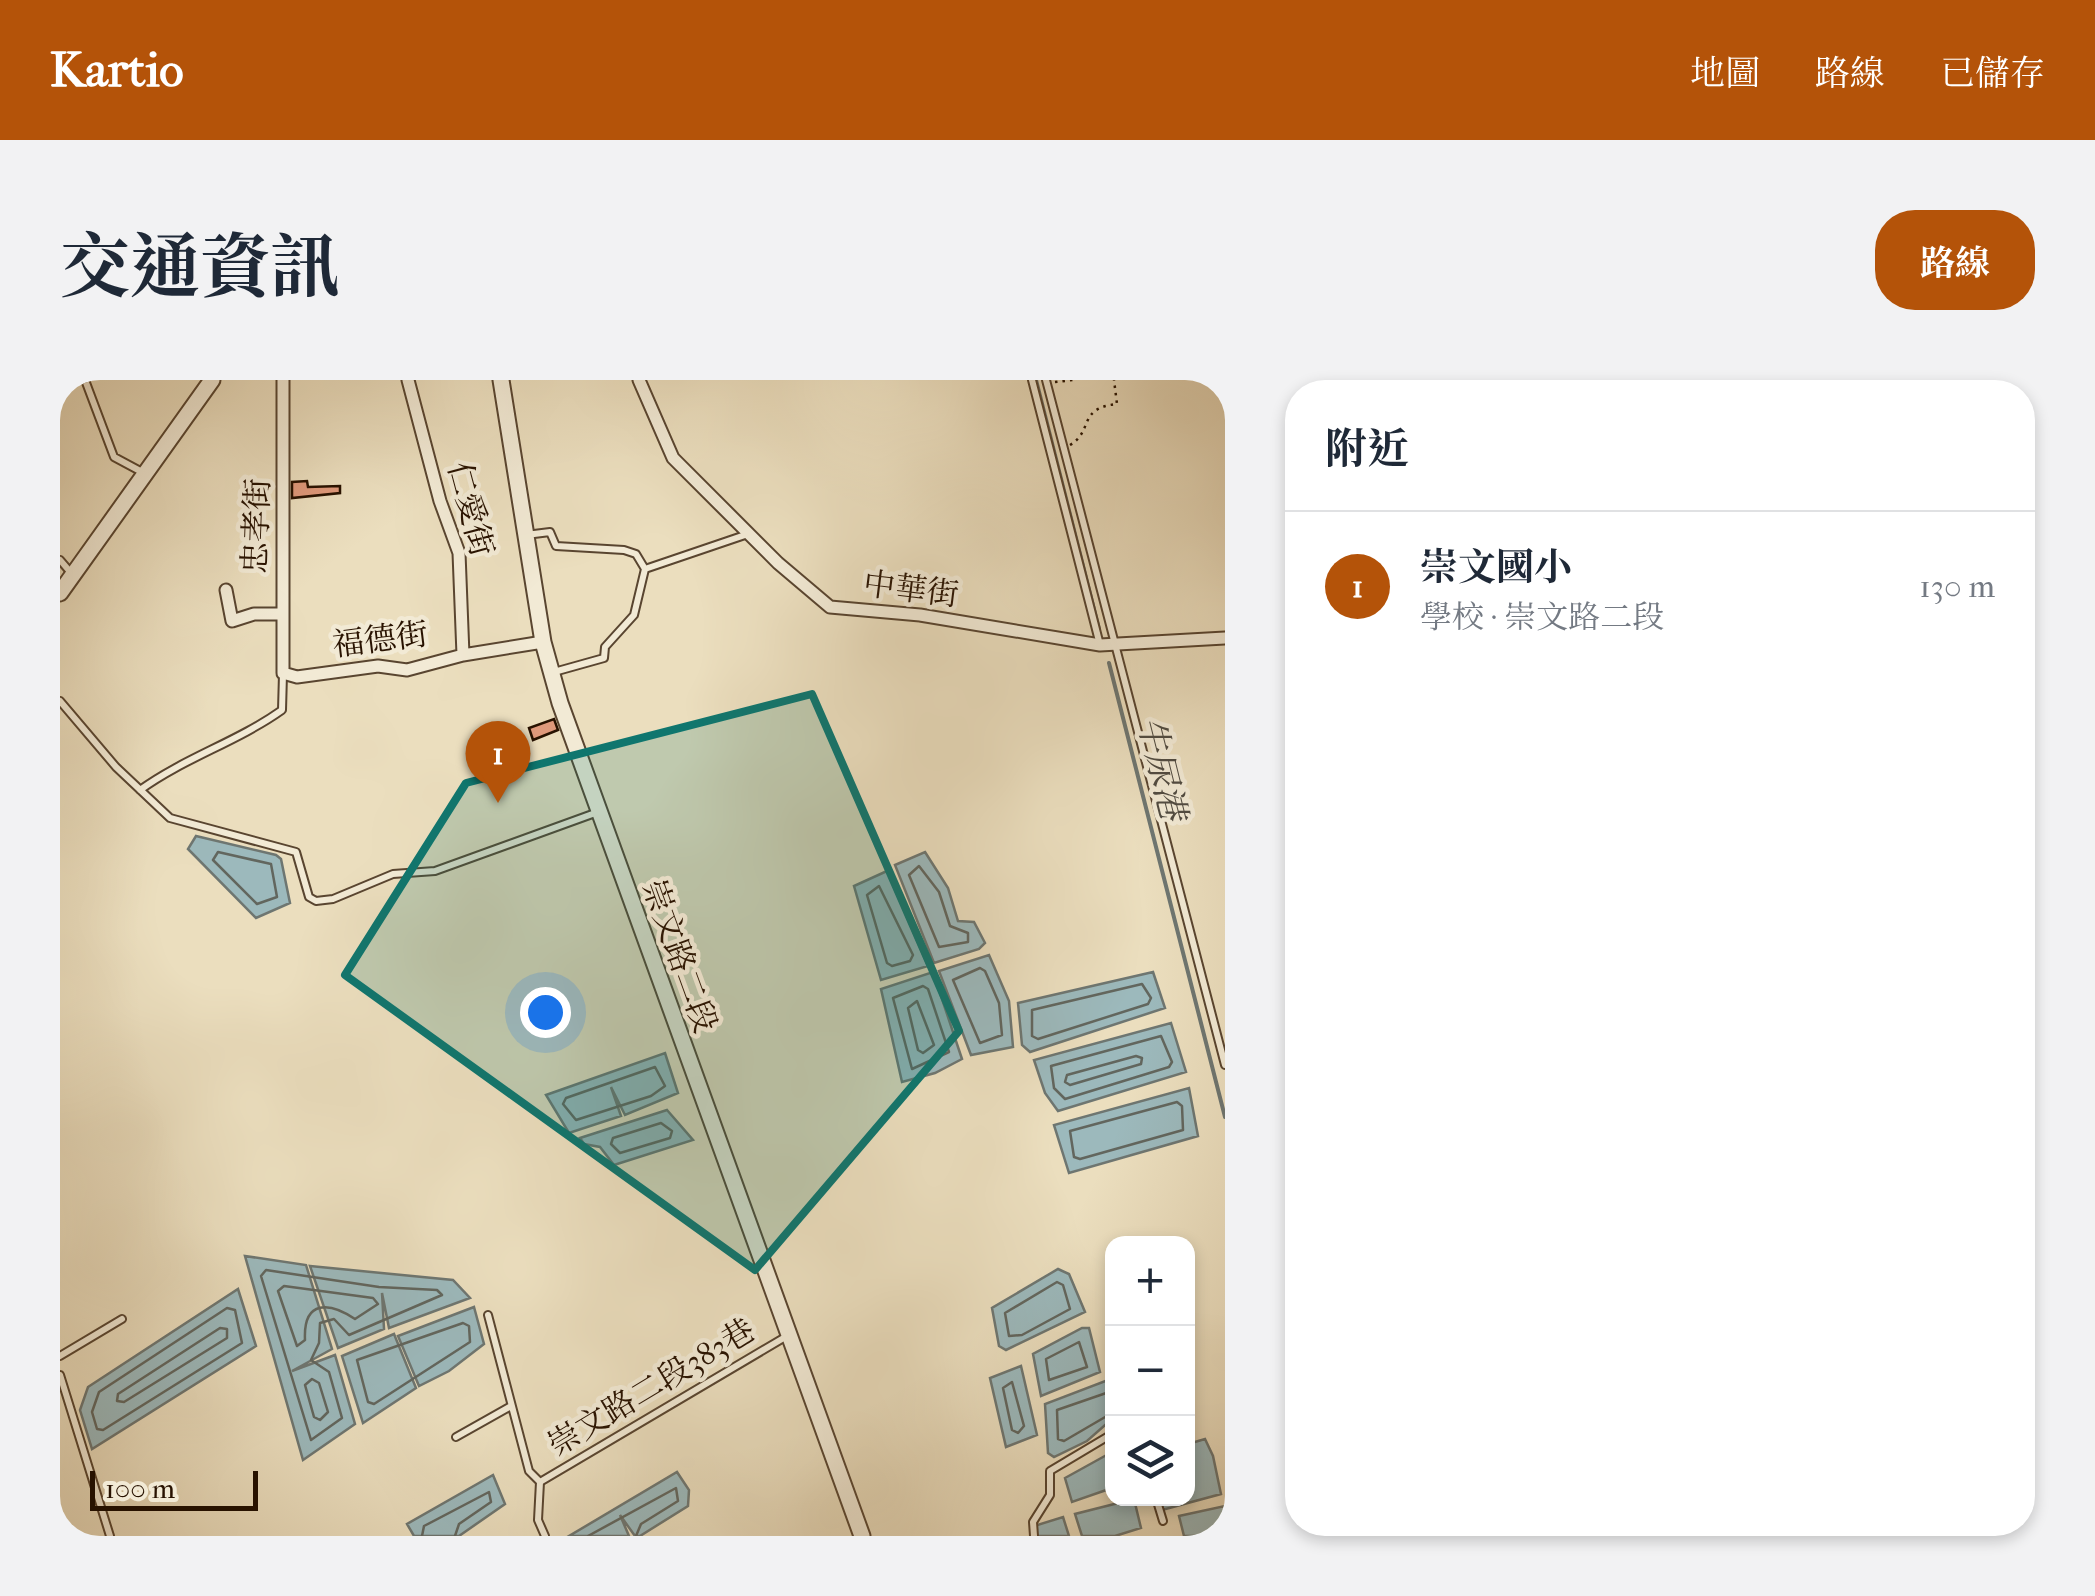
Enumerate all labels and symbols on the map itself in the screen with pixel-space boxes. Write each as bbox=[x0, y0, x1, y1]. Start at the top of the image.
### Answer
street label: 仁愛街 bbox=[440, 458, 501, 560]
street label: 忠孝街 bbox=[236, 477, 277, 575]
street label: 中華街 bbox=[861, 565, 961, 614]
street label: 福德街 bbox=[330, 615, 430, 664]
water label: 牛尿港 bbox=[1129, 712, 1195, 828]
pin: 1 bbox=[466, 720, 530, 803]
street label: 崇文路二段 bbox=[635, 875, 724, 1038]
your location bbox=[520, 987, 571, 1038]
street label: 崇文路二段383巷 bbox=[541, 1311, 761, 1464]
scale bar bbox=[90, 1466, 258, 1510]

